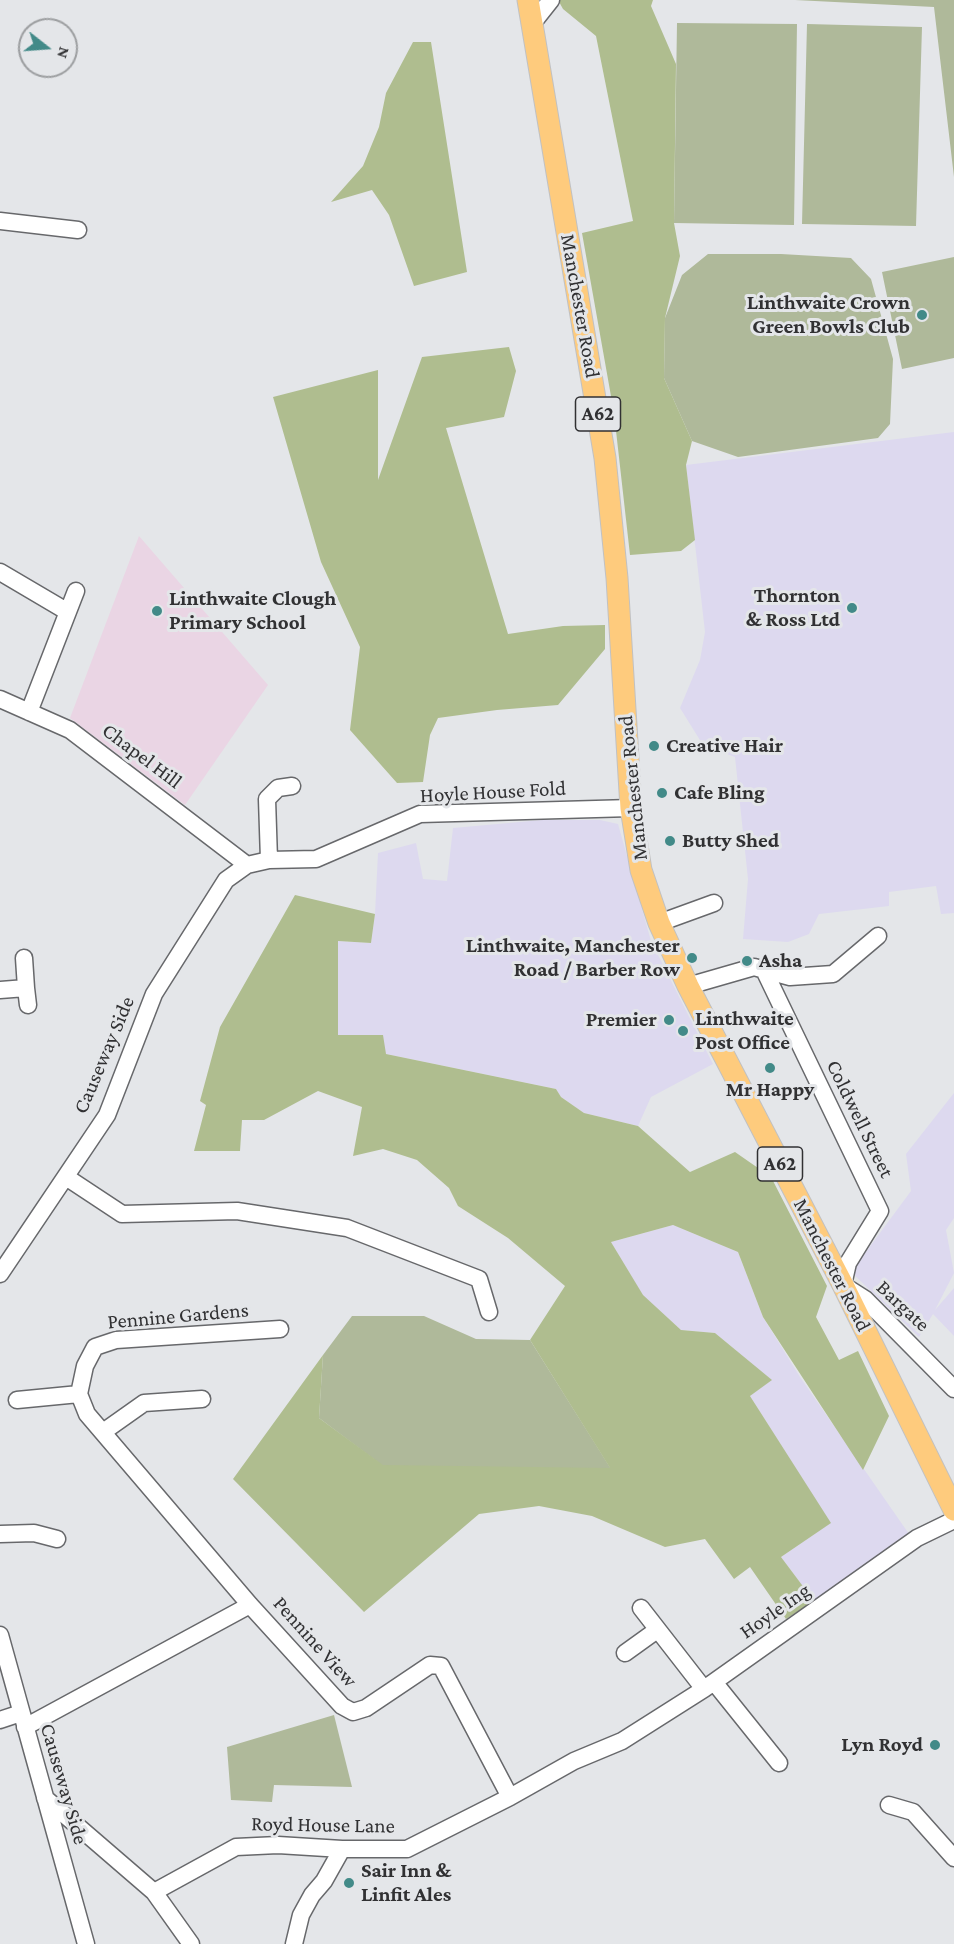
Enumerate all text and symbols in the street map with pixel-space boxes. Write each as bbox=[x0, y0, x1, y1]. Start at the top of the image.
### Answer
north arrow bbox=[18, 18, 78, 78]
text: N bbox=[54, 45, 74, 61]
street label: Manchester Road bbox=[555, 232, 605, 380]
place label: Linthwaite Crown Green Bowls Club bbox=[747, 290, 910, 340]
marker: Linthwaite Crown Green Bowls Club bbox=[915, 308, 929, 322]
road number: A62 bbox=[576, 397, 620, 431]
place label: Thornton & Ross Ltd bbox=[746, 583, 840, 633]
place label: Linthwaite Clough Primary School bbox=[169, 586, 336, 636]
marker: Thornton & Ross Ltd bbox=[845, 601, 859, 615]
marker: Linthwaite Clough Primary School bbox=[150, 604, 164, 618]
street label: Manchester Road bbox=[613, 714, 653, 862]
street label: Chapel Hill bbox=[97, 718, 187, 794]
place label: Creative Hair bbox=[666, 733, 783, 759]
marker: Creative Hair bbox=[647, 739, 661, 753]
street label: Hoyle House Fold bbox=[419, 776, 567, 808]
place label: Cafe Bling bbox=[674, 780, 765, 806]
marker: Cafe Bling bbox=[655, 786, 669, 800]
place label: Butty Shed bbox=[682, 828, 779, 854]
marker: Butty Shed bbox=[663, 834, 677, 848]
place label: Linthwaite, Manchester Road / Barber Row bbox=[466, 933, 680, 983]
place label: Asha bbox=[759, 948, 802, 974]
marker: Linthwaite, Manchester Road / Barber Row bbox=[685, 951, 699, 965]
marker: Asha bbox=[740, 954, 754, 968]
street label: Causeway Side bbox=[68, 993, 140, 1117]
place label: Linthwaite Post Office bbox=[695, 1006, 794, 1056]
place label: Premier bbox=[586, 1007, 657, 1033]
marker: Premier bbox=[662, 1013, 676, 1027]
marker: Linthwaite Post Office bbox=[676, 1024, 690, 1038]
street label: Coldwell Street bbox=[821, 1056, 899, 1182]
marker: Mr Happy bbox=[763, 1061, 777, 1075]
place label: Mr Happy bbox=[726, 1077, 814, 1103]
road number: A62 bbox=[758, 1147, 802, 1181]
street label: Manchester Road bbox=[788, 1194, 876, 1336]
street label: Bargate bbox=[871, 1275, 935, 1337]
street label: Pennine Gardens bbox=[106, 1297, 250, 1335]
street label: Hoyle Ing bbox=[735, 1578, 815, 1644]
street label: Pennine View bbox=[268, 1591, 362, 1693]
street label: Causeway Side bbox=[35, 1721, 93, 1847]
place label: Lyn Royd bbox=[841, 1732, 923, 1758]
marker: Lyn Royd bbox=[928, 1738, 942, 1752]
street label: Royd House Lane bbox=[251, 1811, 395, 1839]
place label: Sair Inn & Linfit Ales bbox=[361, 1858, 451, 1908]
marker: Sair Inn & Linfit Ales bbox=[342, 1876, 356, 1890]

